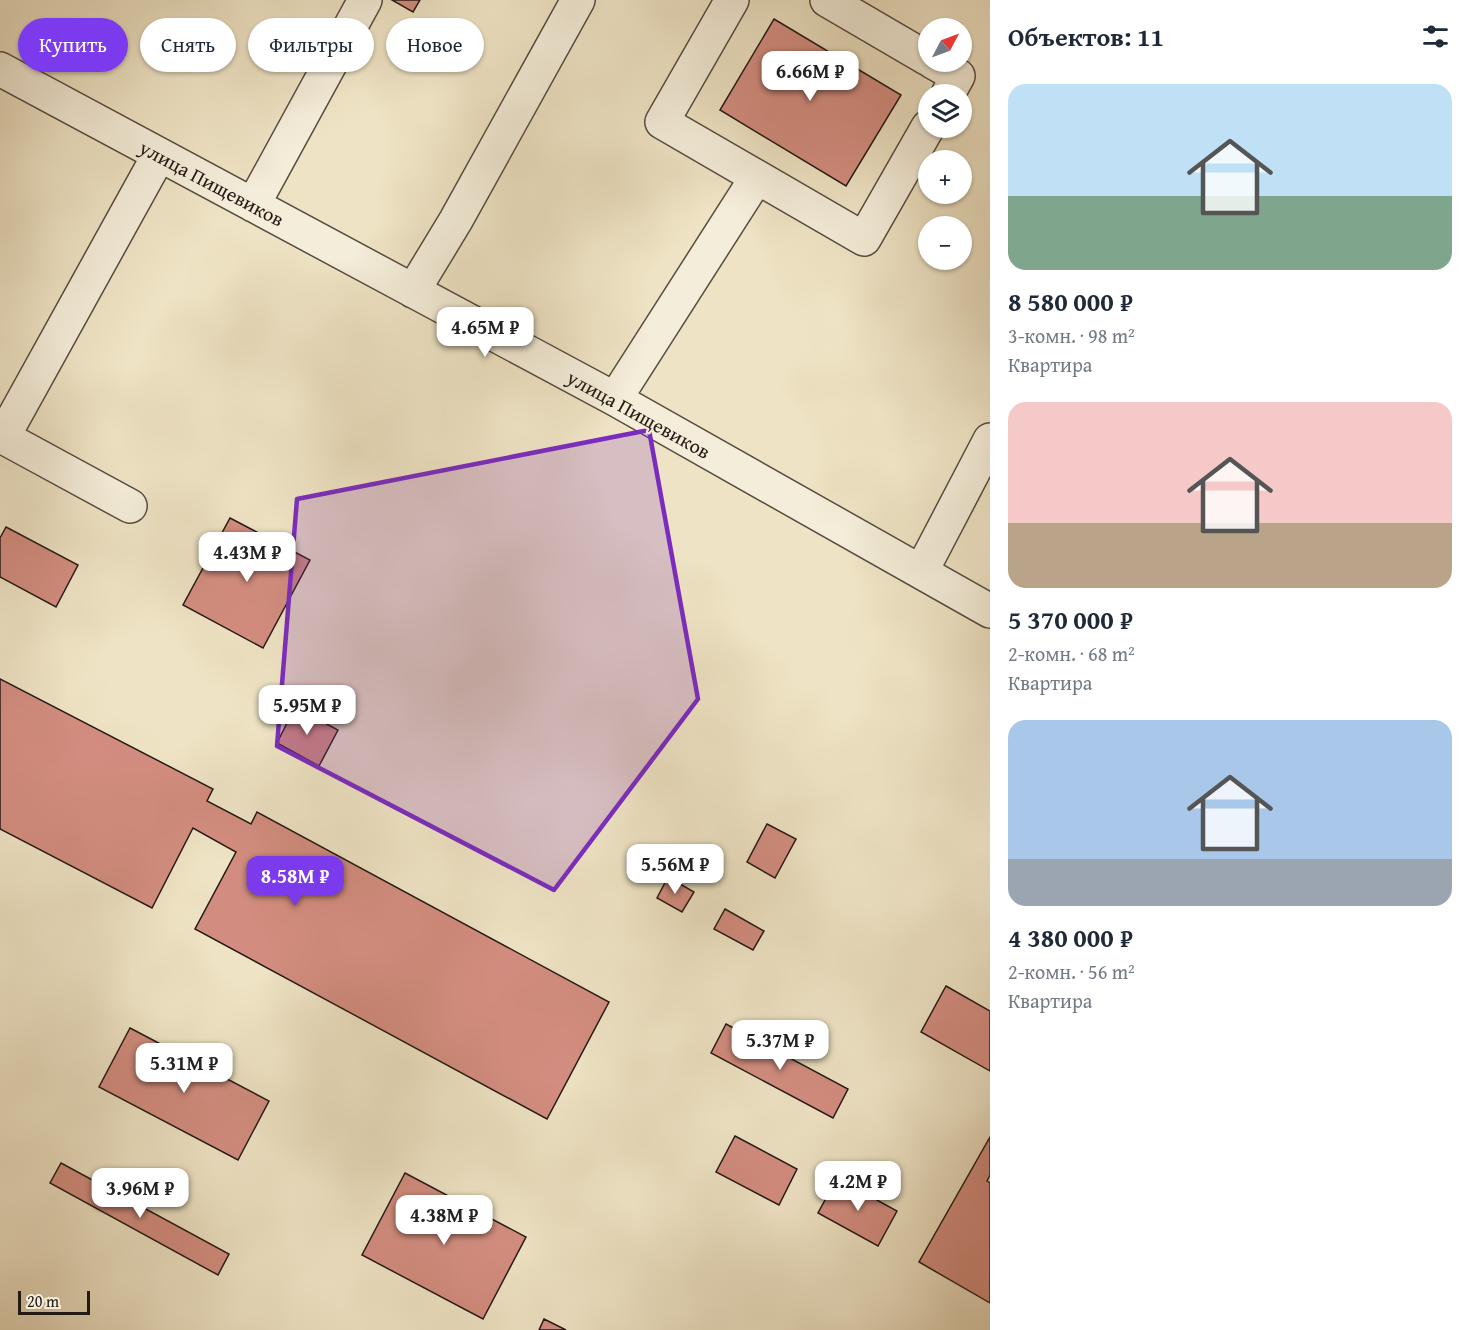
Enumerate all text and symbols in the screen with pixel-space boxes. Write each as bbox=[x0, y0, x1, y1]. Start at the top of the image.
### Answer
text: Объектов: 11 bbox=[1008, 17, 1164, 56]
chip: Купить bbox=[18, 18, 128, 72]
chip: Снять bbox=[140, 18, 236, 72]
chip: Фильтры bbox=[248, 18, 374, 72]
chip: Новое bbox=[386, 18, 484, 72]
north arrow bbox=[918, 18, 972, 72]
map controls bbox=[918, 18, 972, 270]
icon: filters bbox=[1419, 20, 1452, 53]
pin: 6.66M ₽ bbox=[755, 51, 865, 102]
text: 6.66M ₽ bbox=[776, 56, 844, 85]
button: layers bbox=[918, 84, 972, 138]
icon: home bbox=[1176, 123, 1284, 231]
street label: улица Пищевиков bbox=[134, 132, 289, 233]
button: + bbox=[918, 150, 972, 204]
button: − bbox=[918, 216, 972, 270]
text: 8 580 000 ₽ bbox=[1008, 282, 1133, 321]
pin: 4.65M ₽ bbox=[430, 307, 540, 358]
text: 4.65M ₽ bbox=[451, 312, 519, 341]
text: 3-комн. · 98 m² bbox=[1008, 321, 1135, 350]
text: Квартира bbox=[1008, 350, 1092, 379]
street label: улица Пищевиков bbox=[561, 362, 716, 465]
icon: home bbox=[1176, 441, 1284, 549]
pin: 4.43M ₽ bbox=[192, 532, 302, 583]
text: 4.43M ₽ bbox=[213, 537, 281, 566]
text: 5 370 000 ₽ bbox=[1008, 600, 1133, 639]
text: 2-комн. · 68 m² bbox=[1008, 639, 1135, 668]
text: Квартира bbox=[1008, 668, 1092, 697]
pin: 5.95M ₽ bbox=[252, 685, 362, 736]
text: 5.95M ₽ bbox=[273, 690, 341, 719]
icon: home bbox=[1176, 759, 1284, 867]
pin: 5.56M ₽ bbox=[620, 844, 730, 895]
text: 5.56M ₽ bbox=[641, 849, 709, 878]
pin: 8.58M ₽ bbox=[240, 856, 350, 907]
text: 8.58M ₽ bbox=[261, 861, 329, 890]
text: 4 380 000 ₽ bbox=[1008, 918, 1133, 957]
text: 2-комн. · 56 m² bbox=[1008, 957, 1135, 986]
text: Квартира bbox=[1008, 986, 1092, 1015]
pin: 5.37M ₽ bbox=[725, 1020, 835, 1071]
text: 5.37M ₽ bbox=[746, 1025, 814, 1054]
pin: 5.31M ₽ bbox=[129, 1043, 239, 1094]
text: 5.31M ₽ bbox=[150, 1048, 218, 1077]
pin: 4.2M ₽ bbox=[809, 1161, 907, 1212]
text: 4.2M ₽ bbox=[829, 1166, 887, 1195]
pin: 3.96M ₽ bbox=[85, 1168, 195, 1219]
text: 3.96M ₽ bbox=[106, 1173, 174, 1202]
pin: 4.38M ₽ bbox=[389, 1195, 499, 1246]
text: 4.38M ₽ bbox=[410, 1200, 478, 1229]
scale bar bbox=[18, 1288, 90, 1316]
text: 20 m bbox=[27, 1289, 59, 1313]

